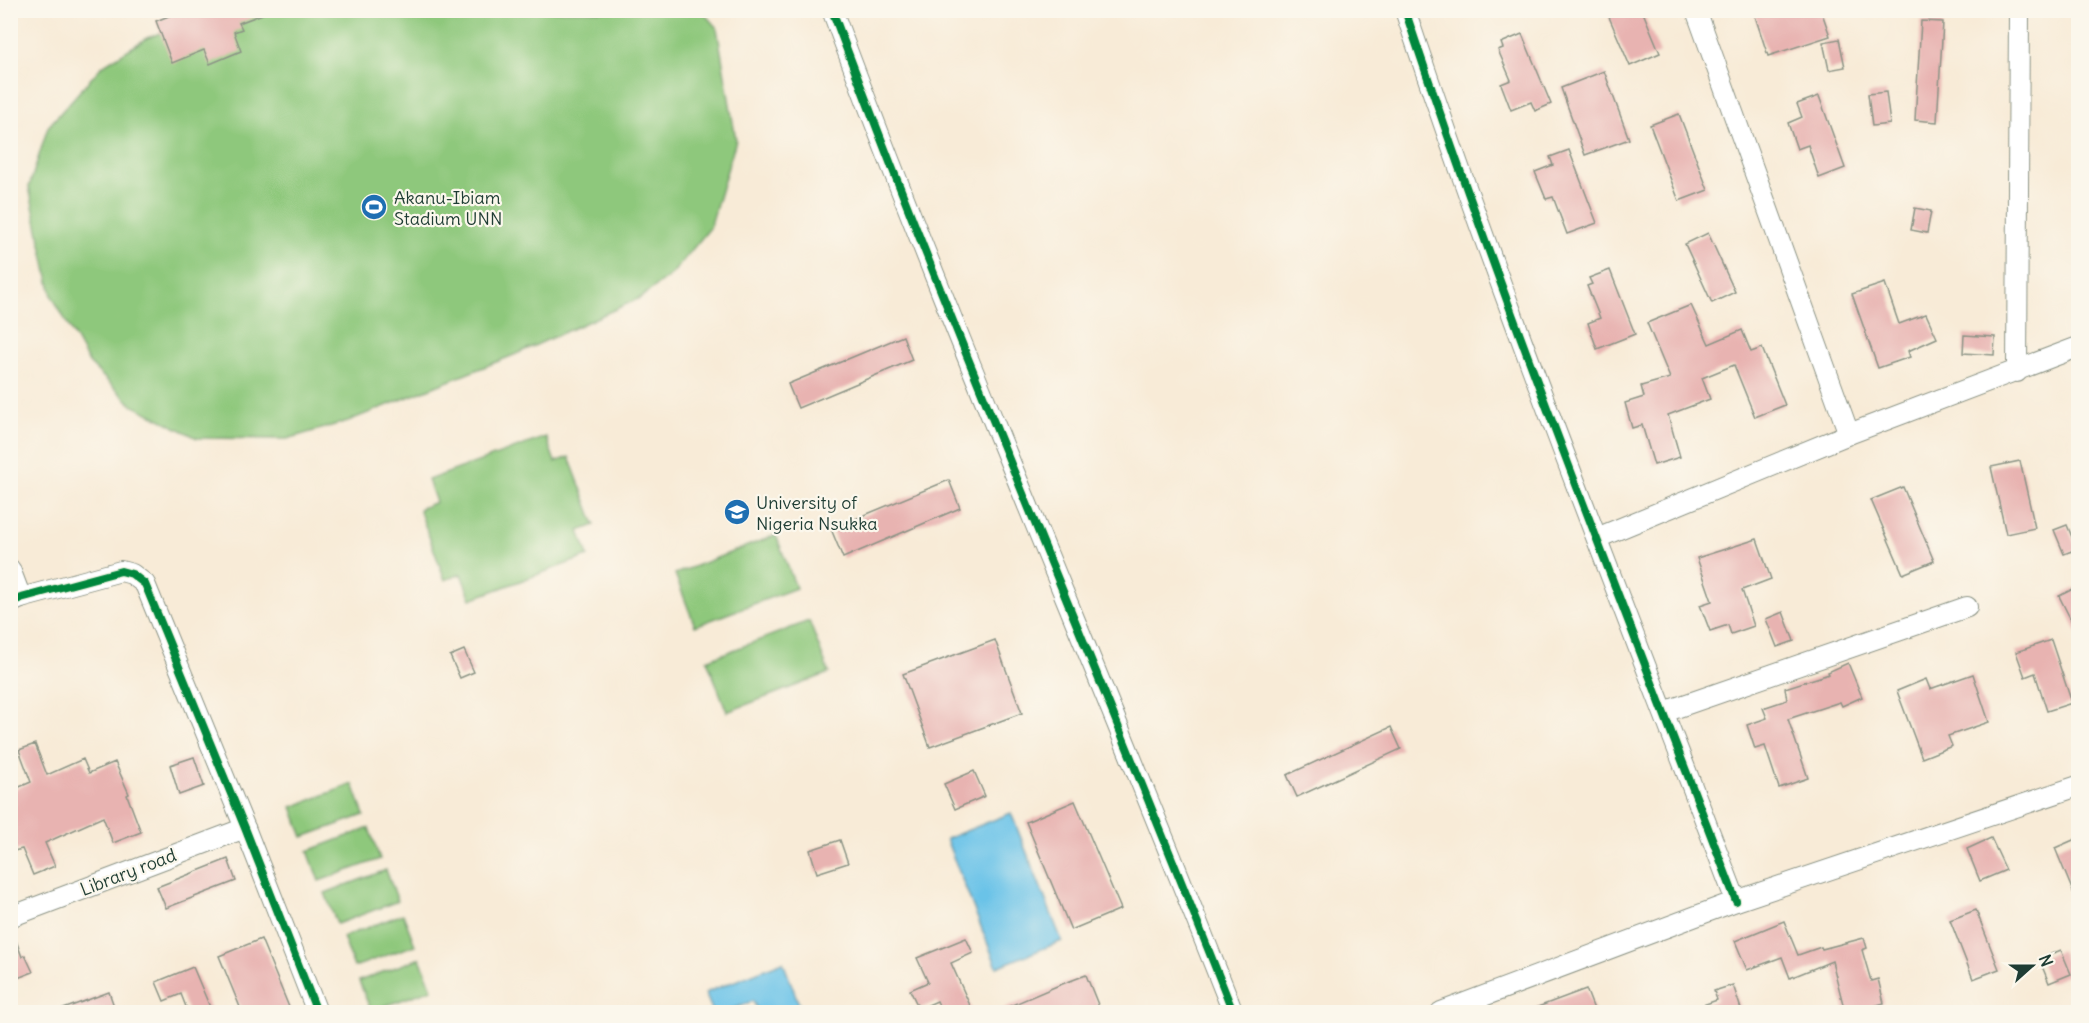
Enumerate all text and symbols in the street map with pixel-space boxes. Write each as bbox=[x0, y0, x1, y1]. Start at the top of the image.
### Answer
place label: Akanu-Ibiam Stadium UNN bbox=[394, 186, 502, 230]
sports icon: Akanu-Ibiam Stadium UNN bbox=[359, 192, 389, 222]
place label: University of Nigeria Nsukka bbox=[756, 491, 878, 535]
school or university icon: University of Nigeria Nsukka bbox=[722, 497, 752, 527]
street label: Library road bbox=[77, 843, 180, 901]
north arrow bbox=[2002, 936, 2062, 996]
text: N bbox=[2035, 952, 2057, 969]

